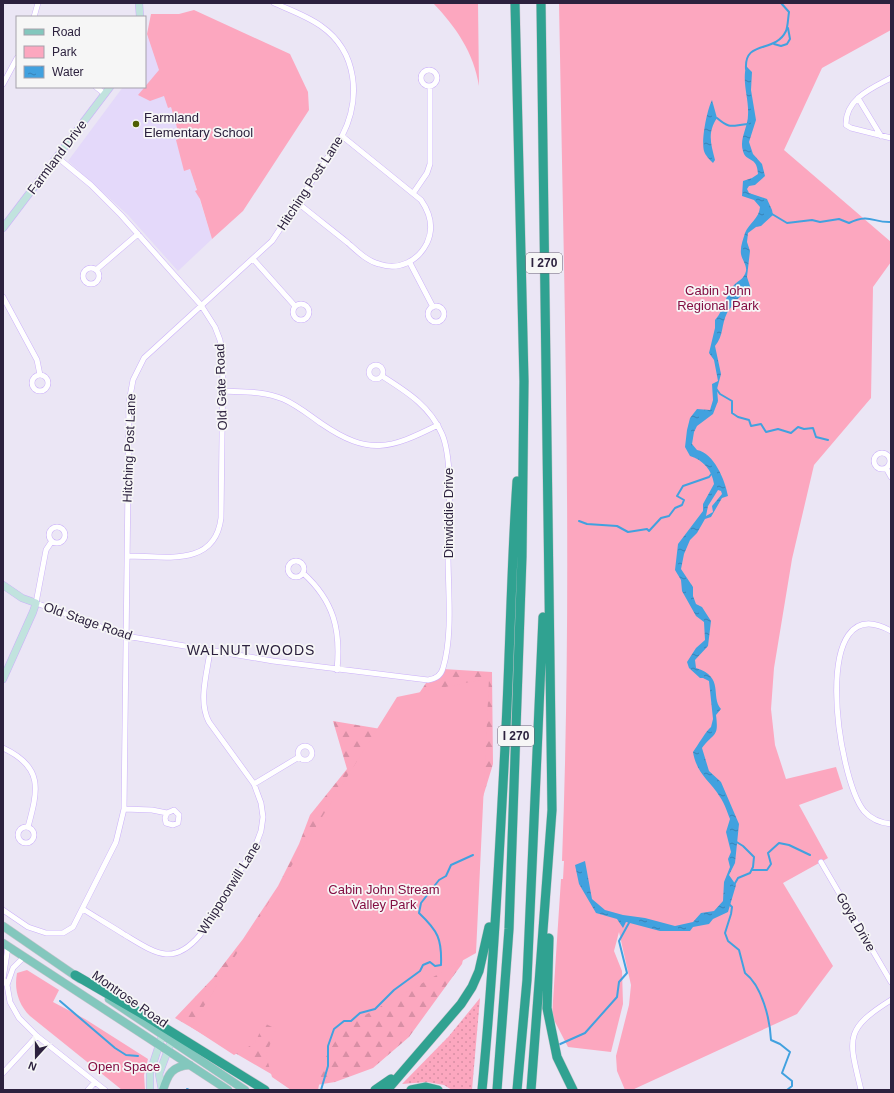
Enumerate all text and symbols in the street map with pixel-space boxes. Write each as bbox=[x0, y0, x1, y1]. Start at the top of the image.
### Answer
legend bbox=[16, 16, 146, 88]
text: Road bbox=[52, 25, 81, 39]
text: Park bbox=[52, 45, 78, 59]
text: Water bbox=[52, 65, 84, 79]
place label: Farmland Elementary School bbox=[144, 110, 253, 140]
street label: Farmland Drive bbox=[24, 117, 90, 197]
marker: Farmland Elementary School bbox=[131, 119, 141, 129]
street label: Hitching Post Lane bbox=[274, 133, 346, 233]
road number: I 270 bbox=[526, 253, 562, 273]
park label: Cabin John Regional Park bbox=[677, 283, 759, 313]
street label: Old Gate Road bbox=[212, 343, 230, 431]
street label: Hitching Post Lane bbox=[120, 393, 138, 503]
street label: Dinwiddie Drive bbox=[441, 468, 456, 558]
street label: Old Stage Road bbox=[42, 599, 134, 643]
district label: WALNUT WOODS bbox=[187, 642, 315, 658]
road number: I 270 bbox=[498, 726, 534, 746]
street label: Whippoorwill Lane bbox=[194, 839, 264, 937]
park label: Cabin John Stream Valley Park bbox=[328, 882, 440, 912]
street label: Goya Drive bbox=[833, 890, 879, 954]
street label: Montrose Road bbox=[89, 967, 171, 1031]
north arrow bbox=[16, 1037, 56, 1077]
text: N bbox=[27, 1059, 38, 1073]
park label: Open Space bbox=[88, 1059, 160, 1074]

